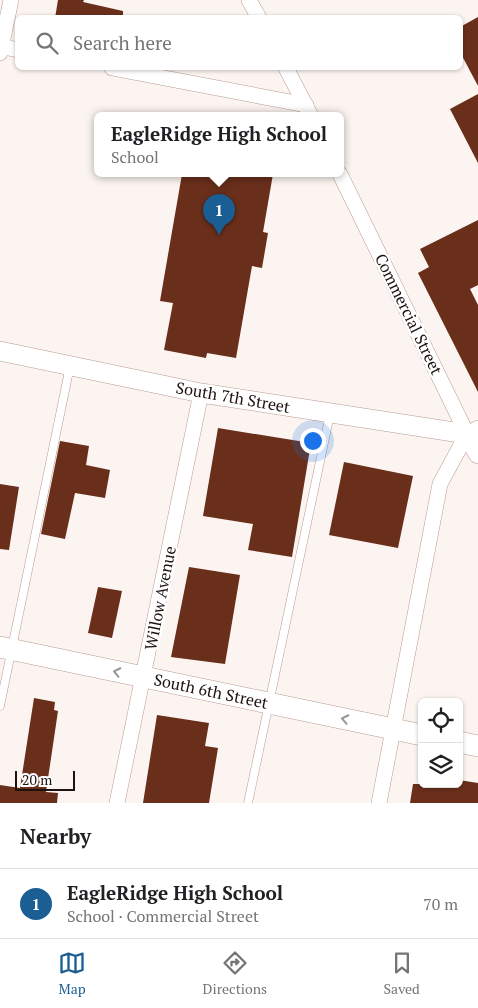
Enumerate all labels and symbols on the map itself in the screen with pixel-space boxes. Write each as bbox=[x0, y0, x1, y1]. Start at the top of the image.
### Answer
pin: 1 bbox=[203, 194, 235, 235]
street label: Commercial Street bbox=[370, 250, 448, 378]
street label: South 7th Street bbox=[174, 376, 292, 418]
your location bbox=[300, 428, 326, 454]
street label: Willow Avenue bbox=[139, 544, 181, 652]
one-way arrow bbox=[113, 667, 122, 678]
street label: South 6th Street bbox=[152, 668, 270, 714]
one-way arrow bbox=[340, 714, 349, 725]
scale bar bbox=[15, 768, 75, 791]

